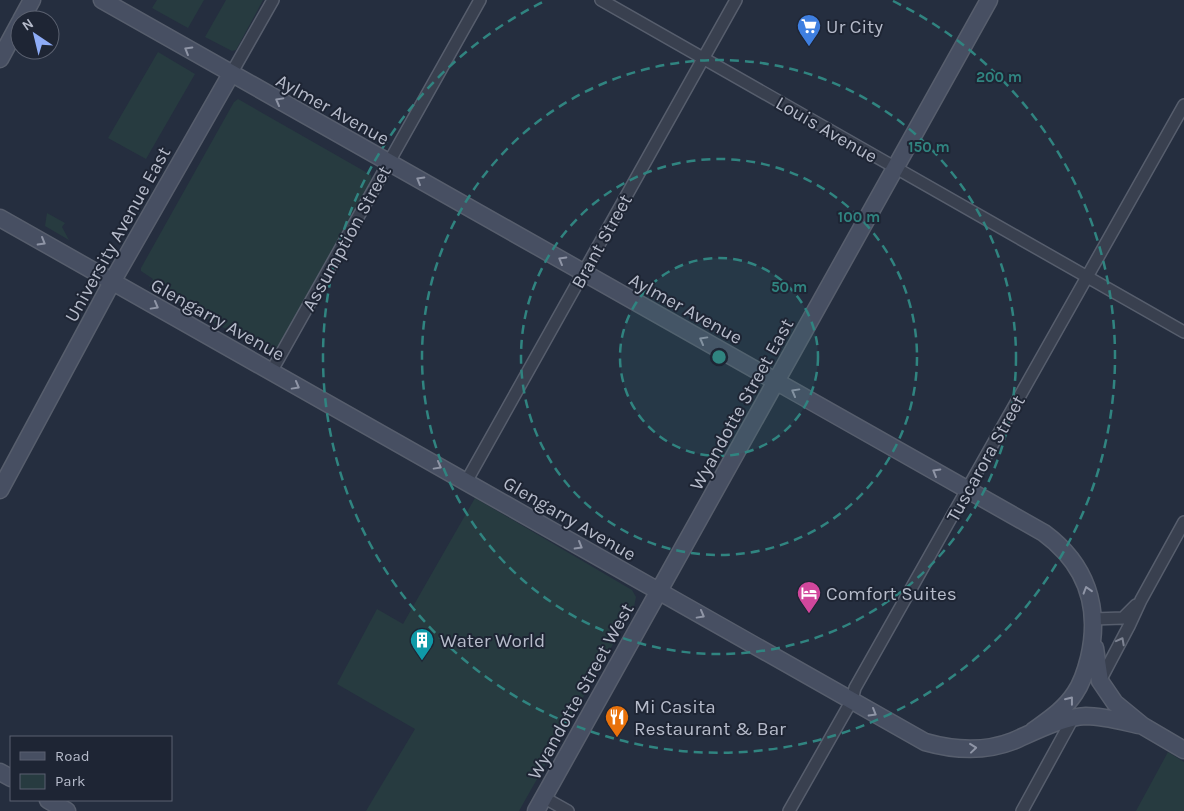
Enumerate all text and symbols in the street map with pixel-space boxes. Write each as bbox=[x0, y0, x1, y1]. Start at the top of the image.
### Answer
north arrow bbox=[10, 10, 60, 60]
supermarket icon: Ur City bbox=[796, 13, 822, 47]
text: N bbox=[19, 15, 37, 35]
place label: Ur City bbox=[826, 16, 883, 38]
one-way arrow bbox=[185, 46, 194, 56]
text: 200 m bbox=[976, 68, 1022, 86]
street label: Aylmer Avenue bbox=[272, 70, 393, 150]
street label: Louis Avenue bbox=[772, 92, 881, 168]
one-way arrow bbox=[275, 97, 284, 107]
text: 150 m bbox=[908, 138, 950, 156]
street label: University Avenue East bbox=[60, 143, 175, 326]
street label: Assumption Street bbox=[298, 162, 396, 315]
one-way arrow bbox=[417, 177, 426, 187]
street label: Brant Street bbox=[567, 190, 637, 292]
text: 100 m bbox=[838, 208, 880, 226]
one-way arrow bbox=[37, 236, 46, 246]
one-way arrow bbox=[558, 257, 567, 267]
street label: Aylmer Avenue bbox=[625, 269, 746, 349]
street label: Glengarry Avenue bbox=[147, 274, 288, 366]
text: 50 m bbox=[771, 278, 807, 296]
one-way arrow bbox=[150, 300, 159, 310]
street label: Wyandotte Street East bbox=[685, 315, 798, 494]
one-way arrow bbox=[700, 337, 709, 347]
centre of rings bbox=[710, 348, 728, 366]
one-way arrow bbox=[291, 380, 300, 390]
one-way arrow bbox=[791, 388, 800, 398]
street label: Tuscarora Street bbox=[942, 391, 1030, 526]
one-way arrow bbox=[433, 460, 442, 470]
one-way arrow bbox=[932, 468, 941, 478]
street label: Glengarry Avenue bbox=[499, 472, 640, 566]
one-way arrow bbox=[574, 540, 583, 550]
hotel icon: Comfort Suites bbox=[796, 580, 822, 614]
place label: Comfort Suites bbox=[826, 583, 957, 605]
one-way arrow bbox=[1083, 587, 1093, 595]
street label: Wyandotte Street West bbox=[523, 600, 638, 783]
one-way arrow bbox=[696, 609, 705, 619]
building icon: Water World bbox=[409, 627, 435, 661]
place label: Water World bbox=[440, 630, 545, 652]
one-way arrow bbox=[1115, 637, 1125, 646]
place label: Mi Casita Restaurant & Bar bbox=[634, 696, 786, 740]
one-way arrow bbox=[1064, 697, 1072, 706]
restaurant icon: Mi Casita Restaurant & Bar bbox=[604, 704, 630, 738]
one-way arrow bbox=[868, 706, 877, 716]
legend bbox=[10, 736, 172, 801]
one-way arrow bbox=[970, 743, 978, 754]
text: Road bbox=[55, 747, 90, 765]
text: Park bbox=[55, 772, 85, 790]

